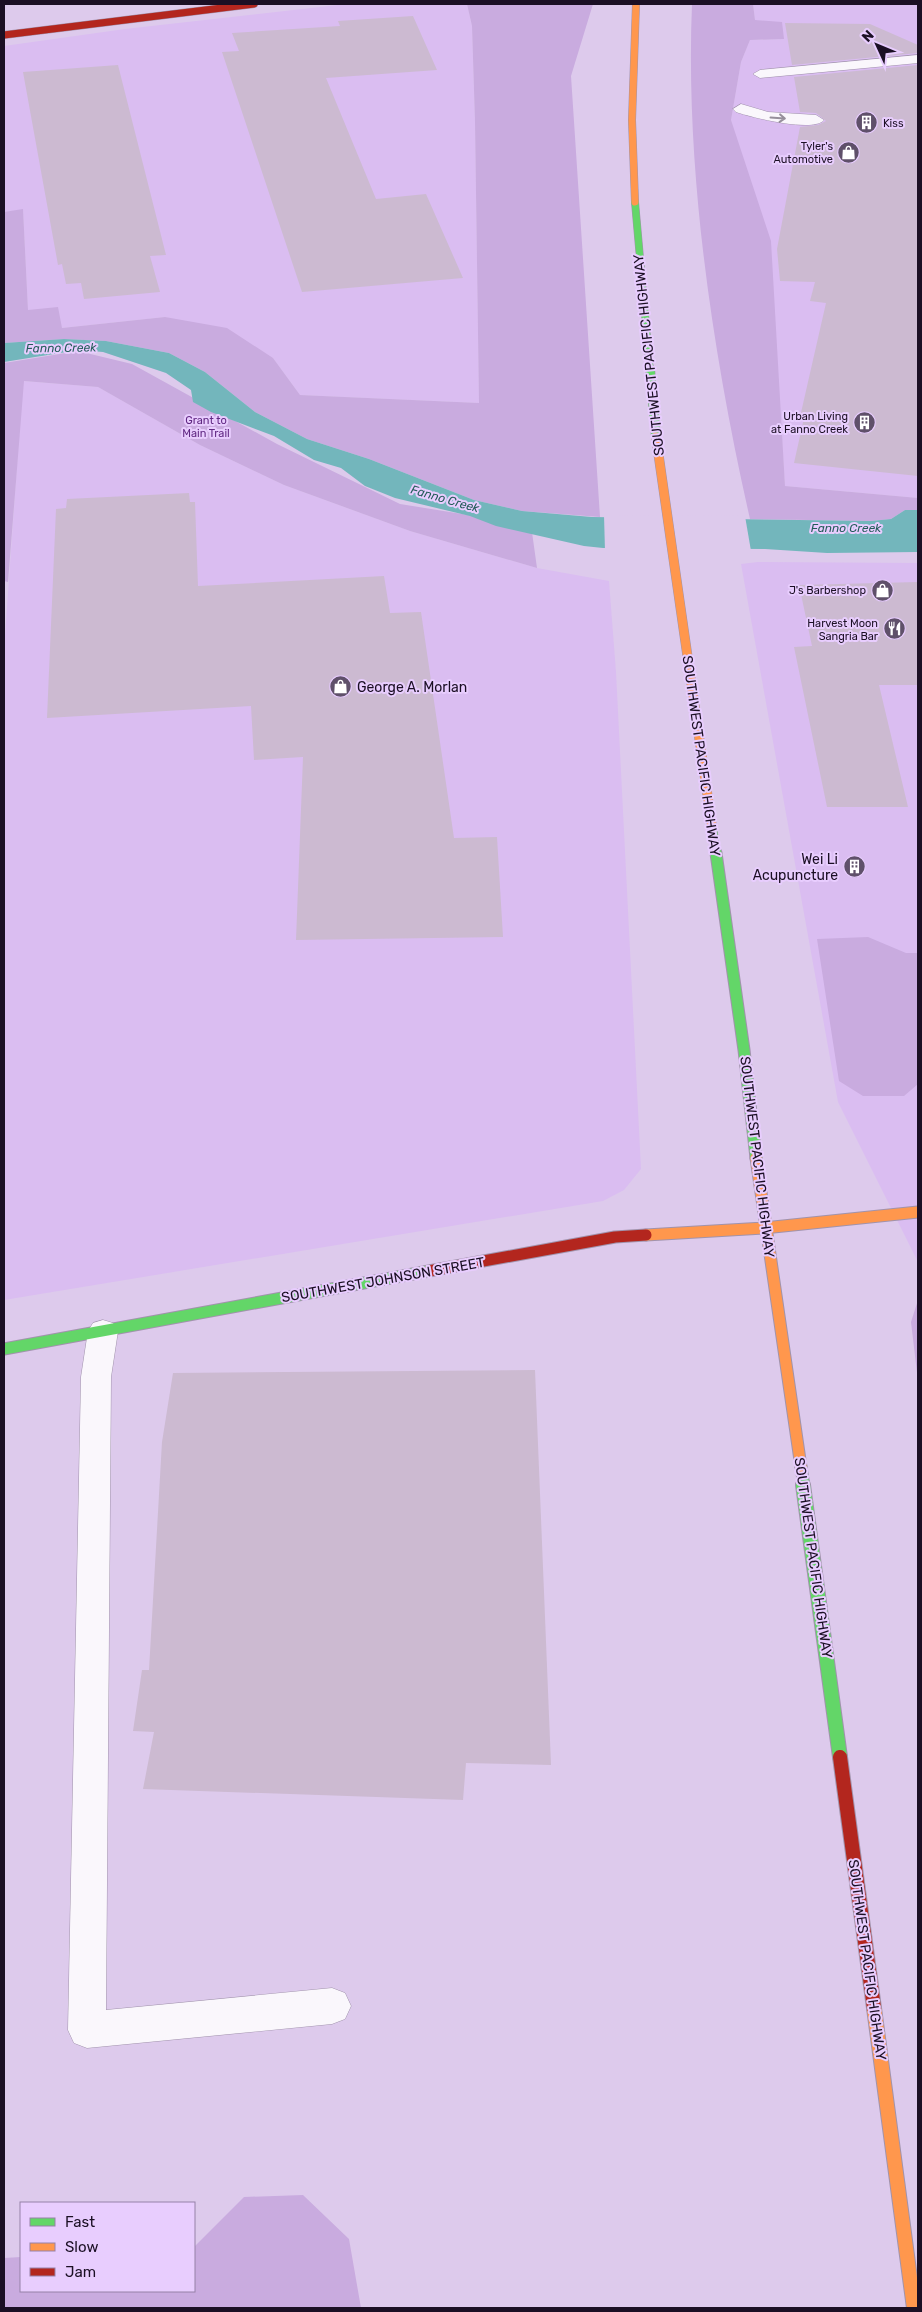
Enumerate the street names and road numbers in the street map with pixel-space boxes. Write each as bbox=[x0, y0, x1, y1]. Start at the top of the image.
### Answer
street label: SOUTHWEST PACIFIC HIGHWAY bbox=[630, 253, 668, 457]
street label: SOUTHWEST PACIFIC HIGHWAY bbox=[678, 654, 724, 858]
street label: SOUTHWEST PACIFIC HIGHWAY bbox=[736, 1055, 778, 1259]
street label: SOUTHWEST JOHNSON STREET bbox=[280, 1254, 486, 1306]
street label: SOUTHWEST PACIFIC HIGHWAY bbox=[790, 1456, 836, 1660]
street label: SOUTHWEST PACIFIC HIGHWAY bbox=[844, 1858, 890, 2062]

